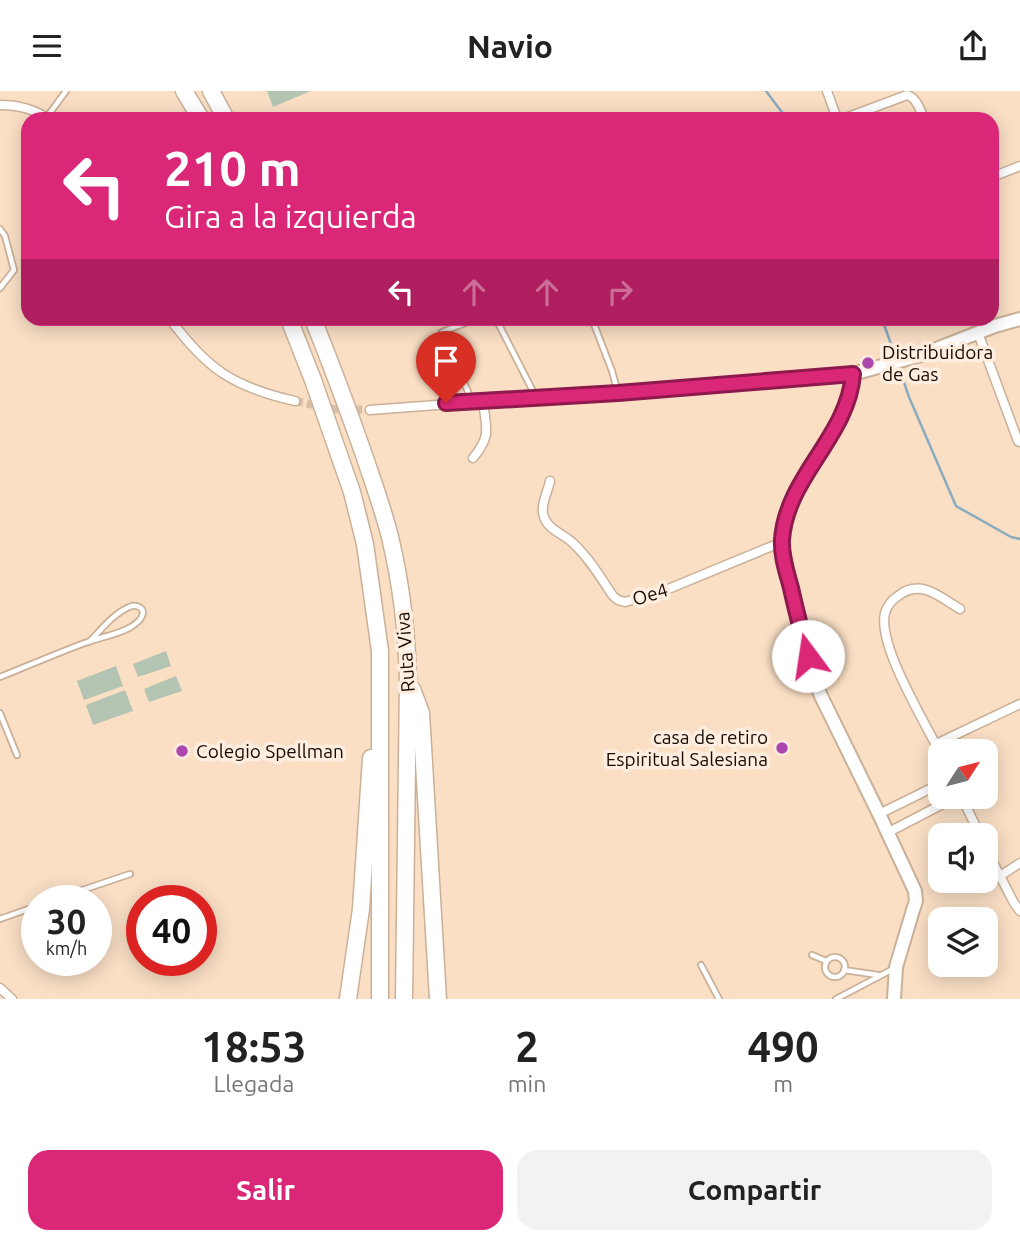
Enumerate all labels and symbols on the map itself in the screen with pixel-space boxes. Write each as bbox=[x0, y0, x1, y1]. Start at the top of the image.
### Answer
pin bbox=[416, 331, 476, 403]
place label: Distribuidora de Gas bbox=[882, 341, 993, 385]
marker: Distribuidora de Gas bbox=[860, 355, 876, 371]
street label: Oe4 bbox=[630, 578, 670, 610]
street label: Ruta Viva bbox=[391, 611, 419, 693]
position arrow bbox=[771, 619, 845, 693]
place label: casa de retiro Espiritual Salesiana bbox=[606, 726, 768, 770]
north arrow bbox=[928, 739, 998, 809]
place label: Colegio Spellman bbox=[196, 740, 344, 762]
marker: casa de retiro Espiritual Salesiana bbox=[774, 740, 790, 756]
marker: Colegio Spellman bbox=[174, 743, 190, 759]
speed limit sign: 40 bbox=[126, 885, 217, 976]

